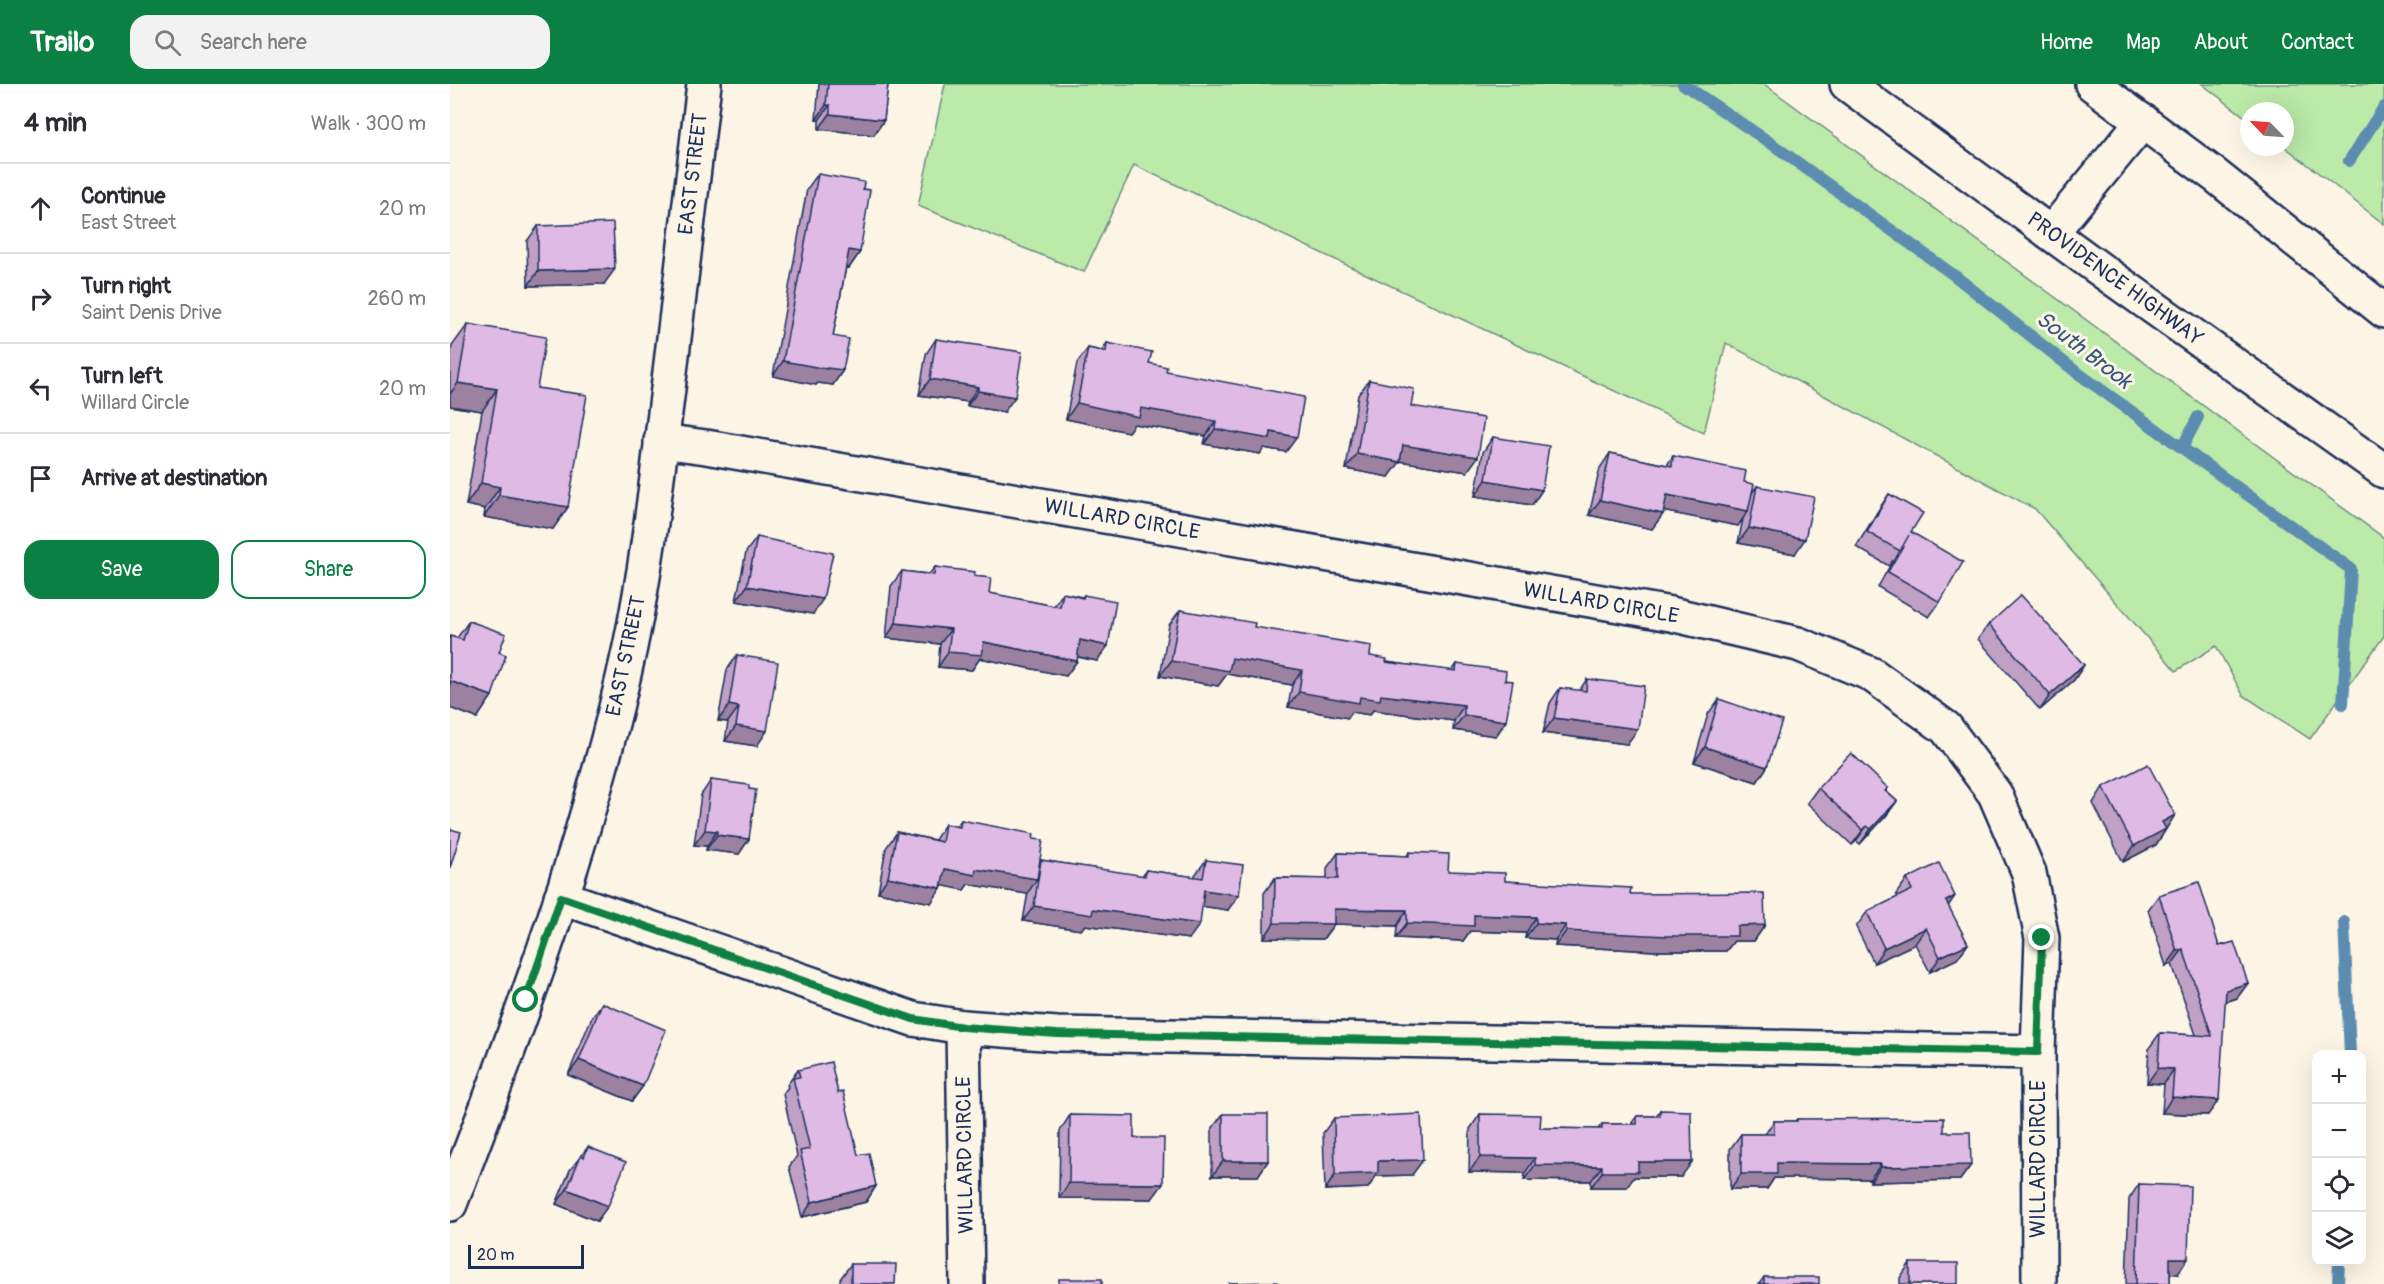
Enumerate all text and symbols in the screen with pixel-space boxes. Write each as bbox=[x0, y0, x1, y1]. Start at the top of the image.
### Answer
search box bbox=[130, 15, 550, 69]
text: Trailo bbox=[30, 25, 94, 60]
icon: search bbox=[151, 26, 184, 59]
text: Search here bbox=[199, 28, 307, 56]
text: Home bbox=[2040, 29, 2093, 56]
text: Map bbox=[2126, 29, 2161, 56]
text: About bbox=[2194, 29, 2248, 56]
text: Contact bbox=[2281, 29, 2354, 56]
north arrow bbox=[2240, 102, 2294, 156]
text: 4 min bbox=[24, 107, 87, 139]
text: Walk · 300 m bbox=[311, 111, 426, 136]
street label: EAST STREET bbox=[672, 111, 714, 236]
text: Continue bbox=[81, 182, 165, 210]
icon: ahead bbox=[24, 192, 57, 225]
text: 20 m bbox=[379, 196, 426, 221]
street label: PROVIDENCE HIGHWAY bbox=[2022, 206, 2208, 352]
text: East Street bbox=[81, 210, 176, 235]
text: Turn right bbox=[81, 272, 171, 300]
icon: right bbox=[24, 282, 57, 315]
text: 260 m bbox=[367, 286, 426, 311]
text: Saint Denis Drive bbox=[81, 300, 222, 325]
water label: South Brook bbox=[2031, 305, 2139, 396]
text: Turn left bbox=[81, 362, 163, 390]
icon: left bbox=[24, 372, 57, 405]
text: 20 m bbox=[379, 376, 426, 401]
text: Willard Circle bbox=[81, 390, 189, 415]
icon: arrive bbox=[24, 462, 57, 495]
text: Arrive at destination bbox=[81, 464, 267, 492]
street label: WILLARD CIRCLE bbox=[1042, 492, 1202, 546]
button: Save bbox=[24, 540, 219, 599]
button: Share bbox=[231, 540, 426, 599]
street label: WILLARD CIRCLE bbox=[1521, 576, 1681, 630]
street label: EAST STREET bbox=[600, 593, 652, 719]
route end bbox=[2028, 924, 2054, 950]
route start bbox=[512, 986, 538, 1012]
map controls bbox=[2312, 1050, 2366, 1266]
button: + bbox=[2312, 1050, 2366, 1104]
street label: WILLARD CIRCLE bbox=[950, 1076, 980, 1234]
street label: WILLARD CIRCLE bbox=[2025, 1080, 2052, 1238]
button: − bbox=[2312, 1104, 2366, 1158]
button: locate bbox=[2312, 1158, 2366, 1212]
button: layers bbox=[2312, 1212, 2366, 1266]
scale bar bbox=[468, 1242, 584, 1270]
text: 20 m bbox=[477, 1245, 515, 1265]

